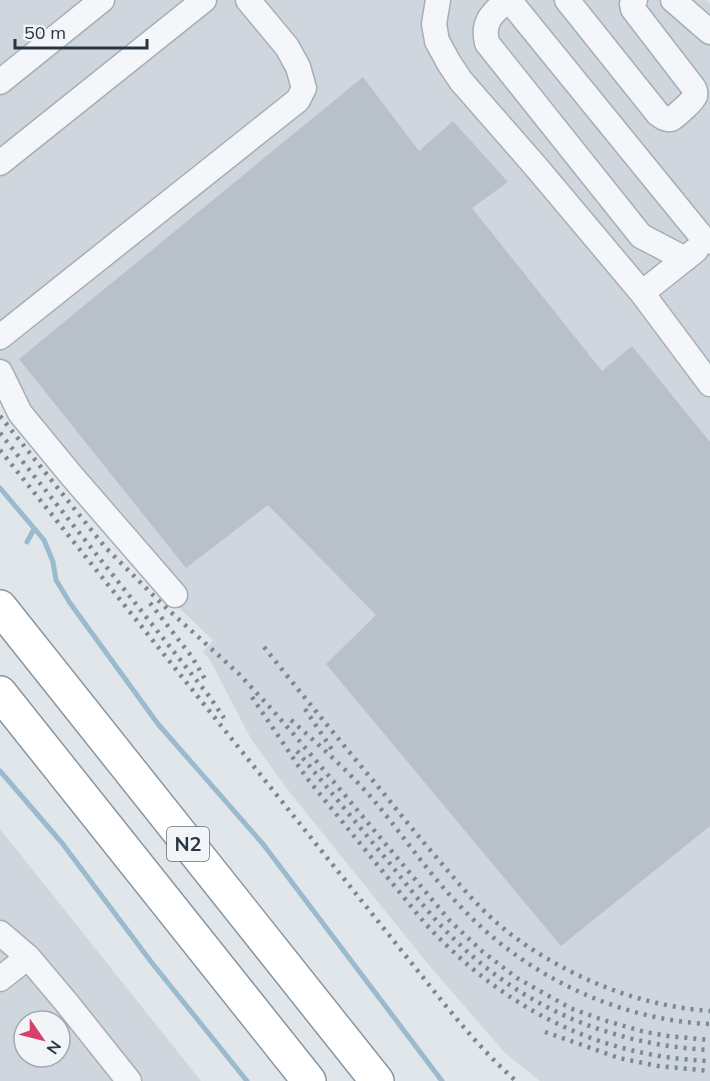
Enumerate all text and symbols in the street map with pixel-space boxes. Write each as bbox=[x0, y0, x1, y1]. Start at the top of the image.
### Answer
scale bar bbox=[15, 12, 147, 50]
text: 50 m bbox=[24, 21, 66, 44]
road number: N2 bbox=[167, 827, 209, 861]
north arrow bbox=[12, 1009, 72, 1069]
text: N bbox=[43, 1037, 66, 1058]

